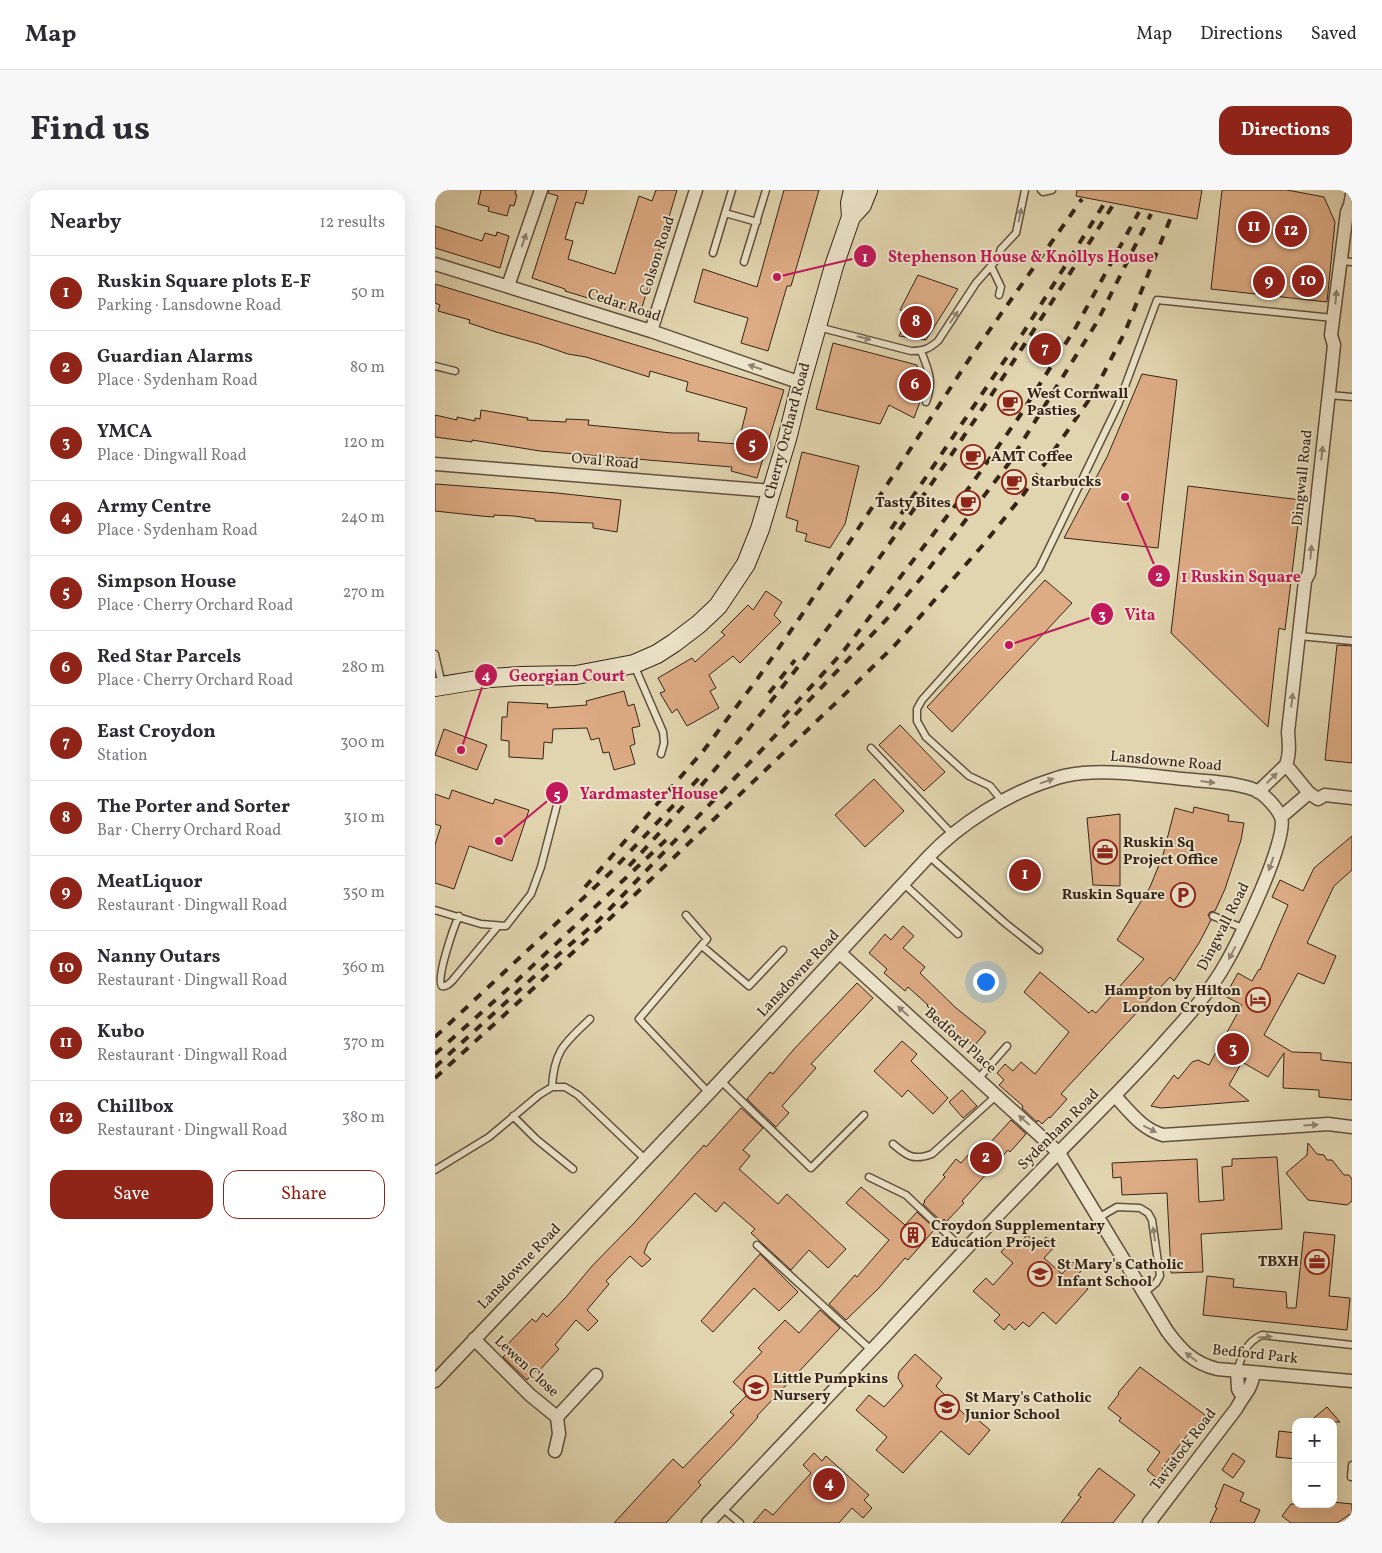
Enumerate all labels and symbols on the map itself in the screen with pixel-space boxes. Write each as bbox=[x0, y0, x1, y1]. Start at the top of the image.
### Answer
one-way arrow bbox=[1016, 207, 1024, 223]
pin: 11 bbox=[1238, 208, 1270, 246]
pin: 12 bbox=[1275, 212, 1307, 250]
street label: Colson Road bbox=[635, 214, 681, 298]
one-way arrow bbox=[520, 232, 528, 247]
callout: Stephenson House & Knollys House bbox=[853, 241, 1164, 272]
text: Stephenson House & Knollys House bbox=[888, 247, 1154, 269]
text: 1 bbox=[862, 248, 868, 269]
pin: 10 bbox=[1292, 262, 1324, 300]
pin: 9 bbox=[1253, 263, 1285, 301]
street label: Cedar Road bbox=[585, 284, 663, 328]
one-way arrow bbox=[1332, 289, 1340, 305]
pin: 8 bbox=[900, 303, 932, 341]
one-way arrow bbox=[949, 310, 959, 324]
pin: 7 bbox=[1029, 330, 1061, 368]
one-way arrow bbox=[856, 335, 871, 343]
street label: Cherry Orchard Road bbox=[760, 360, 816, 502]
one-way arrow bbox=[747, 363, 762, 370]
pin: 6 bbox=[899, 366, 931, 404]
place label: West Cornwall Pasties bbox=[1027, 384, 1128, 422]
cafe icon: West Cornwall Pasties bbox=[997, 390, 1023, 416]
pin: 5 bbox=[736, 426, 768, 464]
street label: Dingwall Road bbox=[1287, 429, 1319, 527]
cafe icon: AMT Coffee bbox=[960, 444, 986, 470]
one-way arrow bbox=[1318, 445, 1326, 461]
place label: AMT Coffee bbox=[991, 447, 1073, 468]
street label: Oval Road bbox=[570, 449, 640, 475]
cafe icon: Starbucks bbox=[1001, 469, 1027, 495]
place label: Starbucks bbox=[1031, 472, 1101, 493]
cafe icon: Tasty Bites bbox=[955, 490, 981, 516]
place label: Tasty Bites bbox=[875, 493, 951, 514]
one-way arrow bbox=[1308, 544, 1316, 560]
callout: 1 Ruskin Square bbox=[1147, 561, 1311, 592]
text: 2 bbox=[1155, 567, 1163, 588]
text: 1 Ruskin Square bbox=[1181, 567, 1301, 589]
callout: Vita bbox=[1090, 599, 1166, 630]
text: 3 bbox=[1098, 605, 1106, 626]
text: Vita bbox=[1125, 605, 1156, 627]
callout: Georgian Court bbox=[474, 660, 635, 691]
text: 4 bbox=[481, 666, 491, 687]
text: Georgian Court bbox=[509, 666, 625, 688]
one-way arrow bbox=[1288, 692, 1296, 708]
street label: Lansdowne Road bbox=[1109, 747, 1223, 777]
one-way arrow bbox=[1266, 773, 1278, 785]
one-way arrow bbox=[1040, 777, 1055, 785]
callout: Yardmaster House bbox=[545, 778, 728, 809]
one-way arrow bbox=[1200, 778, 1216, 786]
text: Yardmaster House bbox=[580, 784, 718, 806]
text: 5 bbox=[553, 785, 561, 806]
place label: Ruskin Sq Project Office bbox=[1123, 833, 1218, 871]
office icon: Ruskin Sq Project Office bbox=[1092, 839, 1118, 865]
pin: 1 bbox=[1009, 856, 1041, 894]
one-way arrow bbox=[1267, 857, 1275, 872]
street label: Dingwall Road bbox=[1193, 879, 1255, 975]
parking icon: Ruskin Square bbox=[1170, 882, 1196, 908]
place label: Ruskin Square bbox=[1062, 885, 1165, 906]
street label: Lansdowne Road bbox=[753, 926, 845, 1022]
one-way arrow bbox=[1228, 946, 1236, 960]
your location bbox=[973, 969, 999, 995]
place label: Hampton by Hilton London Croydon bbox=[1104, 981, 1241, 1019]
hotel icon: Hampton by Hilton London Croydon bbox=[1245, 987, 1271, 1013]
street label: Bedford Place bbox=[919, 1003, 1001, 1079]
one-way arrow bbox=[898, 1005, 910, 1017]
pin: 3 bbox=[1217, 1030, 1249, 1068]
street label: Sydenham Road bbox=[1014, 1085, 1104, 1175]
one-way arrow bbox=[1018, 1114, 1030, 1126]
one-way arrow bbox=[1303, 1121, 1319, 1129]
one-way arrow bbox=[1143, 1125, 1157, 1133]
pin: 2 bbox=[970, 1139, 1002, 1177]
place label: Croydon Supplementary Education Project bbox=[931, 1216, 1105, 1254]
street label: Lansdowne Road bbox=[474, 1219, 566, 1315]
building icon: Croydon Supplementary Education Project bbox=[900, 1222, 926, 1248]
one-way arrow bbox=[1150, 1226, 1158, 1242]
office icon: TBXH bbox=[1304, 1249, 1330, 1275]
place label: TBXH bbox=[1258, 1252, 1299, 1273]
place label: St Mary's Catholic Infant School bbox=[1057, 1255, 1184, 1293]
school or university icon: St Mary's Catholic Infant School bbox=[1027, 1261, 1053, 1287]
street label: Lewen Close bbox=[489, 1331, 563, 1403]
one-way arrow bbox=[1258, 1333, 1274, 1341]
street label: Bedford Park bbox=[1211, 1340, 1299, 1370]
one-way arrow bbox=[1185, 1352, 1198, 1363]
place label: Little Pumpkins Nursery bbox=[773, 1369, 888, 1407]
school or university icon: Little Pumpkins Nursery bbox=[743, 1375, 769, 1401]
place label: St Mary's Catholic Junior School bbox=[964, 1388, 1092, 1426]
school or university icon: St Mary's Catholic Junior School bbox=[934, 1394, 960, 1420]
street label: Tavistock Road bbox=[1146, 1404, 1222, 1496]
pin: 4 bbox=[813, 1465, 845, 1503]

